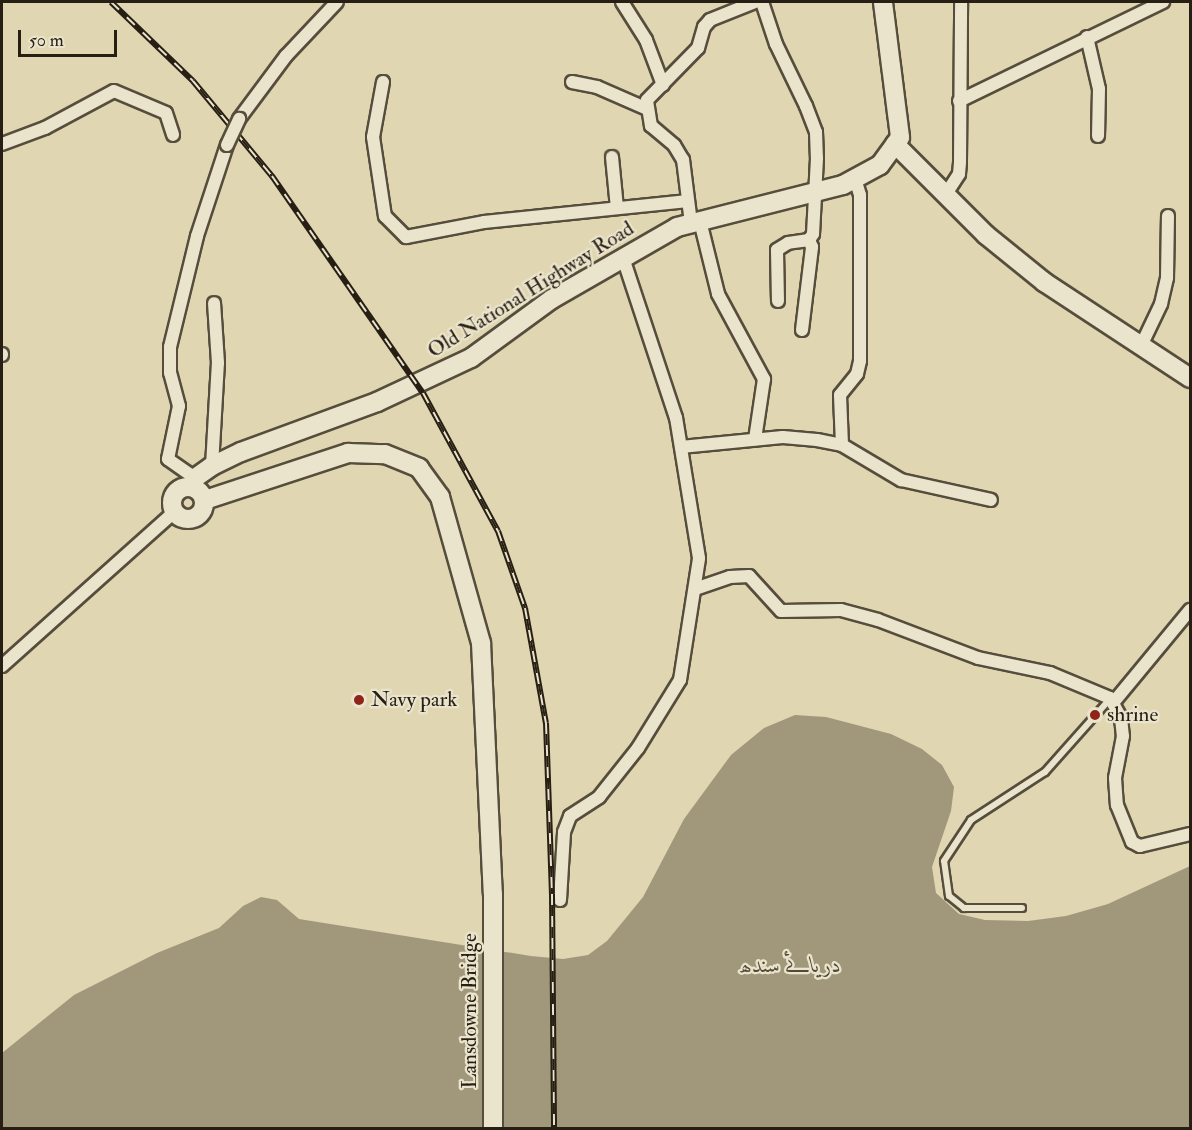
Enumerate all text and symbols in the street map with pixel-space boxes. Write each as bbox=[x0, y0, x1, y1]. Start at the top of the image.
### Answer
scale bar bbox=[21, 18, 120, 56]
text: 50 m bbox=[29, 29, 64, 52]
street label: Old National Highway Road bbox=[423, 216, 639, 364]
place label: Navy park bbox=[371, 687, 457, 713]
marker: Navy park bbox=[352, 693, 366, 707]
place label: shrine bbox=[1107, 702, 1158, 728]
marker: shrine bbox=[1088, 708, 1102, 722]
street label: Lansdowne Bridge bbox=[457, 933, 483, 1089]
water label: دریائے سندھ bbox=[739, 953, 841, 979]

